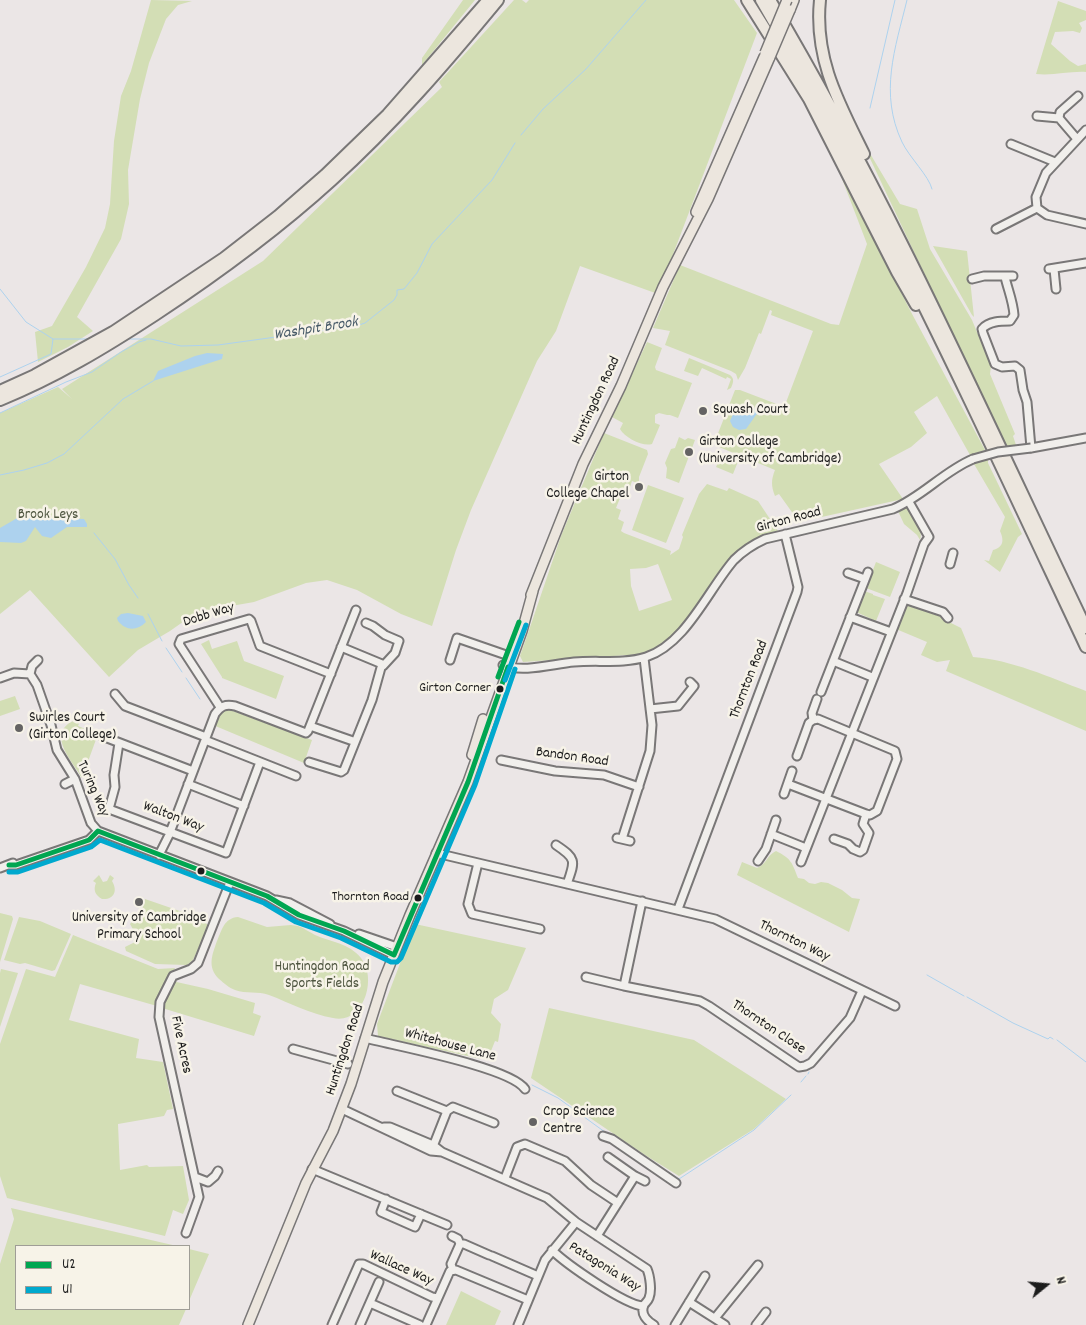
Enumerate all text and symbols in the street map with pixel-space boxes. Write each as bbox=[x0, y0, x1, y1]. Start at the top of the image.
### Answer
water label: Washpit Brook bbox=[273, 314, 359, 346]
street label: Huntingdon Road bbox=[569, 354, 625, 448]
place label: Squash Court bbox=[713, 402, 788, 420]
marker: Squash Court bbox=[697, 405, 709, 417]
place label: Girton College (University of Cambridge) bbox=[699, 434, 841, 469]
marker: Girton College (University of Cambridge) bbox=[683, 446, 695, 458]
place label: Girton College Chapel bbox=[546, 469, 629, 504]
marker: Girton College Chapel bbox=[633, 481, 645, 493]
street label: Girton Road bbox=[755, 504, 823, 538]
park label: Brook Leys bbox=[18, 507, 78, 525]
street label: Dobb Way bbox=[181, 600, 237, 632]
street label: Thornton Road bbox=[727, 638, 773, 722]
place label: Girton Corner bbox=[419, 681, 491, 697]
marker: Girton Corner bbox=[495, 684, 505, 694]
place label: Swirles Court (Girton College) bbox=[29, 710, 116, 745]
marker: Swirles Court (Girton College) bbox=[13, 722, 25, 734]
street label: Bandon Road bbox=[535, 744, 609, 772]
street label: Turing Way bbox=[72, 758, 112, 820]
street label: Walton Way bbox=[140, 798, 206, 838]
unlabelled marker bbox=[196, 866, 206, 876]
place label: Thornton Road bbox=[332, 890, 409, 906]
marker: Thornton Road bbox=[413, 893, 423, 903]
marker: University of Cambridge Primary School bbox=[133, 896, 145, 908]
place label: University of Cambridge Primary School bbox=[72, 910, 206, 945]
street label: Thornton Way bbox=[756, 917, 832, 967]
park label: Huntingdon Road Sports Fields bbox=[275, 959, 369, 994]
street label: Thornton Close bbox=[728, 997, 808, 1059]
street label: Huntingdon Road bbox=[323, 1002, 369, 1098]
street label: Five Acres bbox=[165, 1015, 195, 1075]
street label: Whitehouse Lane bbox=[403, 1025, 497, 1067]
place label: Crop Science Centre bbox=[543, 1104, 615, 1139]
marker: Crop Science Centre bbox=[527, 1116, 539, 1128]
street label: Patagonia Way bbox=[565, 1239, 643, 1297]
legend bbox=[15, 1245, 190, 1310]
street label: Wallace Way bbox=[366, 1247, 436, 1291]
text: U2 bbox=[62, 1254, 76, 1276]
north arrow bbox=[1021, 1260, 1071, 1310]
text: N bbox=[1050, 1274, 1071, 1287]
text: U1 bbox=[62, 1279, 73, 1301]

